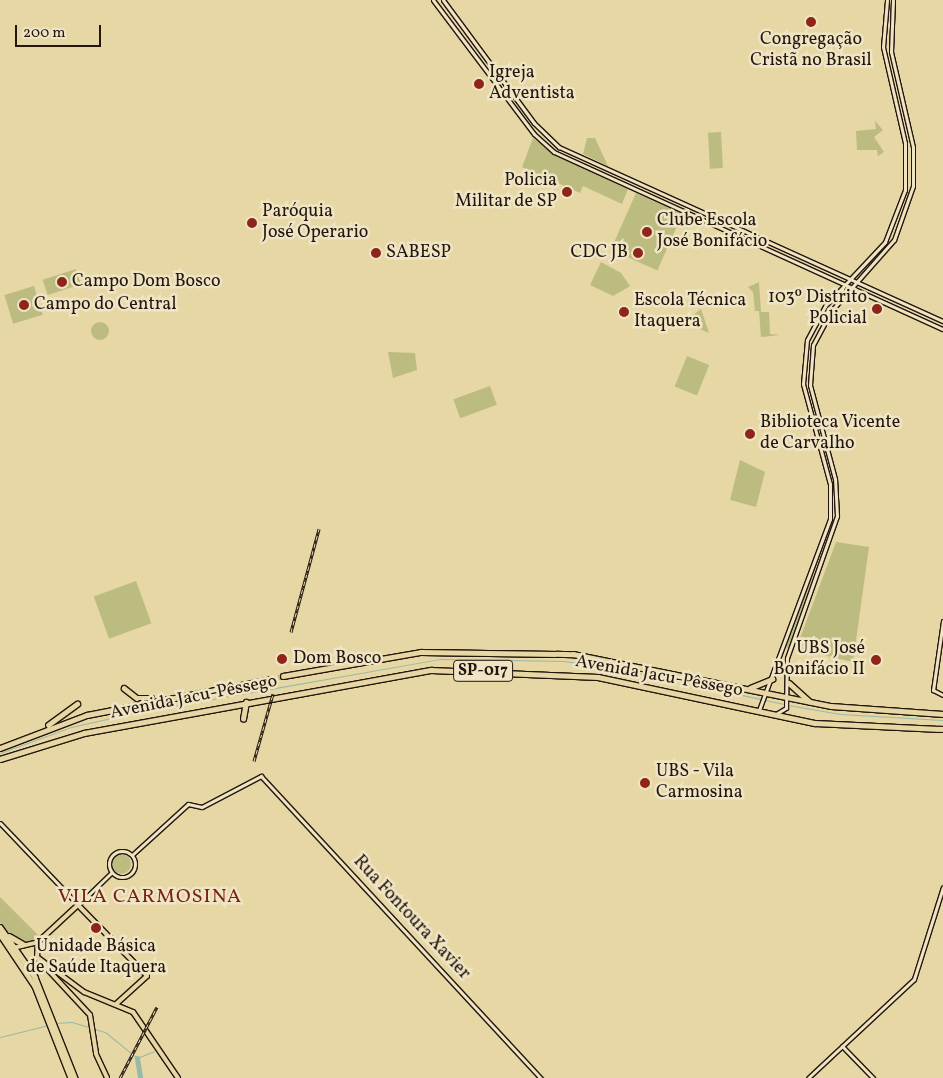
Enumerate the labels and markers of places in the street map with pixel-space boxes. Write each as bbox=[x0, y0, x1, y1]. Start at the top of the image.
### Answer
marker: Congregação Cristã no Brasil bbox=[805, 16, 817, 28]
place label: Congregação Cristã no Brasil bbox=[750, 30, 872, 72]
place label: Igreja Adventista bbox=[489, 63, 575, 106]
marker: Igreja Adventista bbox=[473, 78, 485, 90]
place label: Policia Militar de SP bbox=[455, 171, 557, 213]
marker: Policia Militar de SP bbox=[561, 186, 573, 198]
place label: Paróquia José Operario bbox=[262, 202, 368, 244]
place label: Clube Escola José Bonifácio bbox=[657, 211, 767, 253]
marker: Paróquia José Operario bbox=[246, 217, 258, 229]
marker: Clube Escola José Bonifácio bbox=[641, 226, 653, 238]
place label: SABESP bbox=[386, 242, 451, 264]
place label: CDC JB bbox=[571, 242, 628, 264]
marker: SABESP bbox=[370, 247, 382, 259]
marker: CDC JB bbox=[632, 247, 644, 259]
place label: Campo Dom Bosco bbox=[72, 271, 220, 293]
marker: Campo Dom Bosco bbox=[56, 276, 68, 288]
place label: 103º Distrito Policial bbox=[768, 288, 867, 330]
place label: Escola Técnica Itaquera bbox=[634, 291, 747, 334]
place label: Campo do Central bbox=[34, 294, 177, 316]
marker: Campo do Central bbox=[18, 299, 30, 311]
marker: 103º Distrito Policial bbox=[871, 303, 883, 315]
marker: Escola Técnica Itaquera bbox=[618, 306, 630, 318]
place label: Biblioteca Vicente de Carvalho bbox=[760, 413, 901, 456]
marker: Biblioteca Vicente de Carvalho bbox=[744, 428, 756, 440]
place label: UBS José Bonifácio II bbox=[774, 639, 865, 682]
place label: Dom Bosco bbox=[293, 648, 381, 670]
marker: Dom Bosco bbox=[275, 652, 289, 666]
marker: UBS José Bonifácio II bbox=[869, 653, 883, 667]
place label: UBS - Vila Carmosina bbox=[656, 762, 743, 804]
marker: UBS - Vila Carmosina bbox=[638, 776, 652, 790]
marker: Unidade Básica de Saúde Itaquera bbox=[89, 921, 103, 935]
place label: Unidade Básica de Saúde Itaquera bbox=[26, 937, 166, 980]

